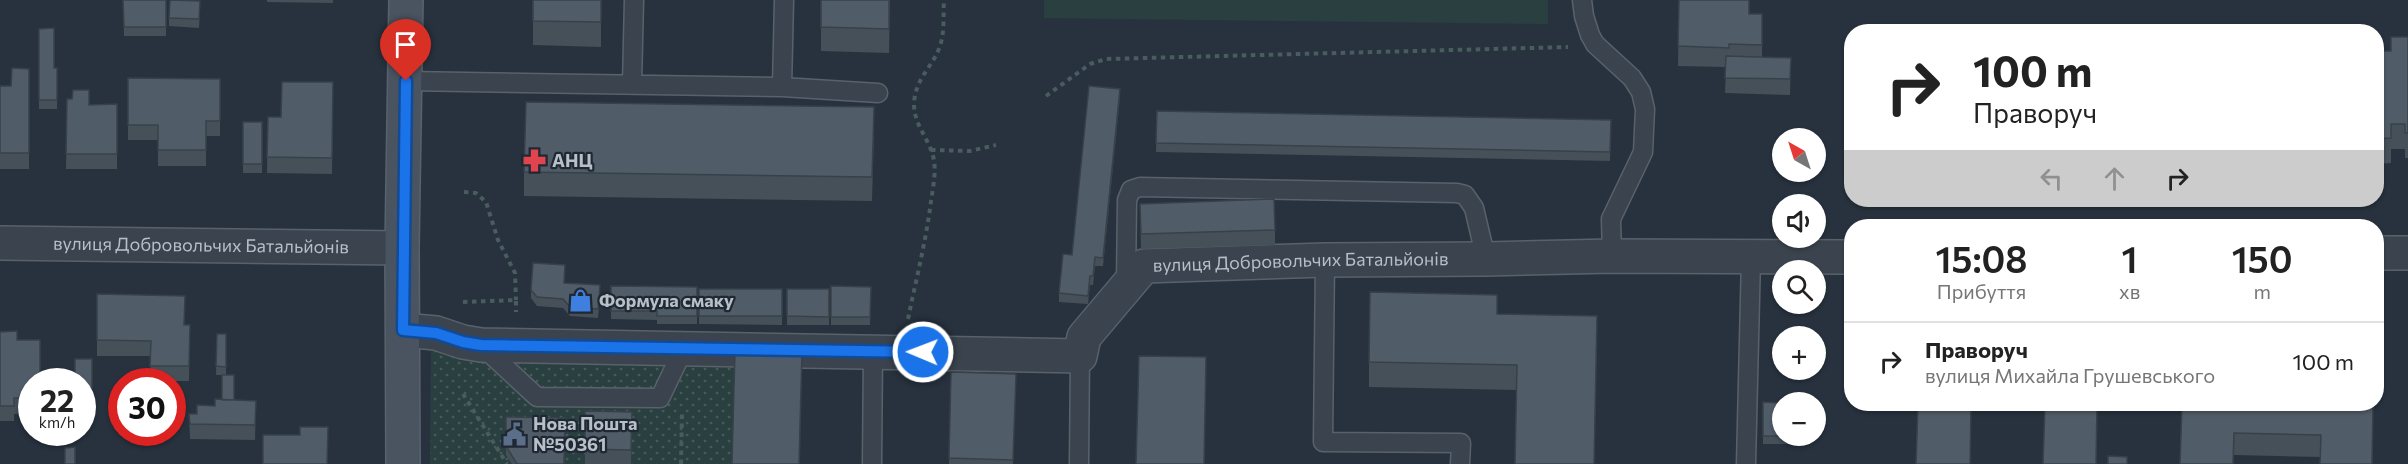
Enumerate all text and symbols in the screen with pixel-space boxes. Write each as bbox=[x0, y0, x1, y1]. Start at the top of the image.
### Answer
pin bbox=[380, 19, 431, 81]
icon: arrive bbox=[389, 28, 422, 61]
text: 100 m bbox=[1973, 44, 2093, 96]
icon: right bbox=[1874, 48, 1952, 126]
text: Праворуч bbox=[1973, 96, 2097, 129]
north arrow bbox=[1772, 128, 1826, 182]
map controls bbox=[1772, 128, 1826, 446]
pharmacy icon: АНЦ bbox=[521, 148, 547, 174]
place label: АНЦ bbox=[552, 149, 592, 171]
icon: left bbox=[2035, 162, 2068, 195]
icon: ahead bbox=[2098, 162, 2131, 195]
icon: right bbox=[2161, 162, 2194, 195]
button: sound bbox=[1772, 194, 1826, 248]
street label: вулиця Добровольчих Батальйонів bbox=[53, 232, 349, 257]
text: 15:08 bbox=[1936, 236, 2027, 280]
text: 1 bbox=[2122, 236, 2138, 280]
text: 150 bbox=[2232, 236, 2292, 280]
street label: вулиця Добровольчих Батальйонів bbox=[1152, 247, 1449, 276]
button: search bbox=[1772, 260, 1826, 314]
text: Прибуття bbox=[1937, 279, 2026, 303]
text: хв bbox=[2119, 279, 2140, 303]
text: m bbox=[2253, 279, 2271, 303]
shop icon: Формула смаку bbox=[568, 288, 594, 314]
place label: Формула смаку bbox=[599, 289, 734, 311]
position arrow bbox=[891, 320, 955, 384]
button: + bbox=[1772, 326, 1826, 380]
text: Праворуч bbox=[1925, 336, 2028, 363]
icon: right bbox=[1874, 345, 1907, 378]
text: 100 m bbox=[2292, 348, 2354, 375]
text: вулиця Михайла Грушевського bbox=[1925, 363, 2215, 387]
speed limit sign: 30 bbox=[108, 368, 186, 446]
text: 22 bbox=[40, 381, 74, 418]
button: − bbox=[1772, 392, 1826, 446]
place label: Нова Пошта №50361 bbox=[533, 412, 637, 455]
text: km/h bbox=[39, 413, 75, 431]
public building icon: Нова Пошта №50361 bbox=[502, 421, 528, 447]

